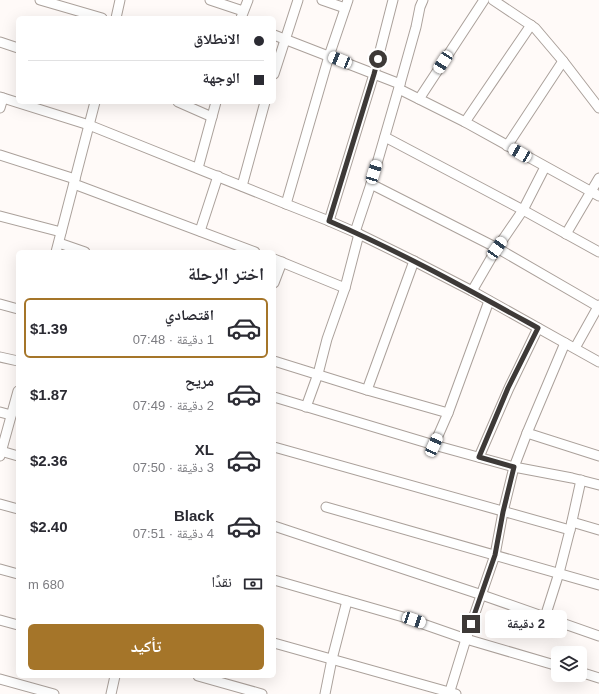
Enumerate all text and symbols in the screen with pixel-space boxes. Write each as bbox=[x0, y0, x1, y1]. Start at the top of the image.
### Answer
text: الانطلاق bbox=[194, 30, 240, 47]
car bbox=[431, 49, 455, 75]
car bbox=[327, 50, 353, 70]
route start bbox=[369, 50, 387, 68]
text: الوجهة bbox=[202, 69, 240, 86]
car bbox=[507, 142, 533, 164]
car bbox=[365, 159, 383, 185]
car bbox=[485, 235, 509, 261]
text: اختر الرحلة bbox=[188, 264, 264, 284]
text: اقتصادي bbox=[165, 306, 214, 323]
icon: car bbox=[226, 310, 262, 346]
text: $1.39 bbox=[30, 320, 68, 337]
text: 1 دقيقة · 07:48 bbox=[133, 332, 214, 347]
text: مريح bbox=[185, 372, 214, 389]
icon: car bbox=[226, 376, 262, 412]
text: $1.87 bbox=[30, 386, 68, 403]
text: 2 دقيقة · 07:49 bbox=[133, 398, 214, 413]
car bbox=[424, 432, 444, 458]
text: XL bbox=[195, 441, 214, 458]
icon: car bbox=[226, 442, 262, 478]
text: $2.36 bbox=[30, 452, 68, 469]
text: 3 دقيقة · 07:50 bbox=[133, 460, 214, 475]
text: Black bbox=[174, 507, 214, 524]
icon: car bbox=[226, 508, 262, 544]
text: $2.40 bbox=[30, 518, 68, 535]
text: 4 دقيقة · 07:51 bbox=[133, 526, 214, 541]
text: نقدًا bbox=[211, 573, 232, 590]
icon: cash bbox=[242, 573, 264, 595]
text: 680 m bbox=[28, 577, 64, 592]
car bbox=[401, 610, 427, 630]
callout: 2 دقيقة bbox=[485, 610, 567, 638]
route end bbox=[462, 615, 480, 633]
text: 2 دقيقة bbox=[507, 616, 545, 631]
button: تأكيد bbox=[28, 624, 264, 670]
map controls bbox=[551, 646, 587, 682]
button: layers bbox=[551, 646, 587, 682]

